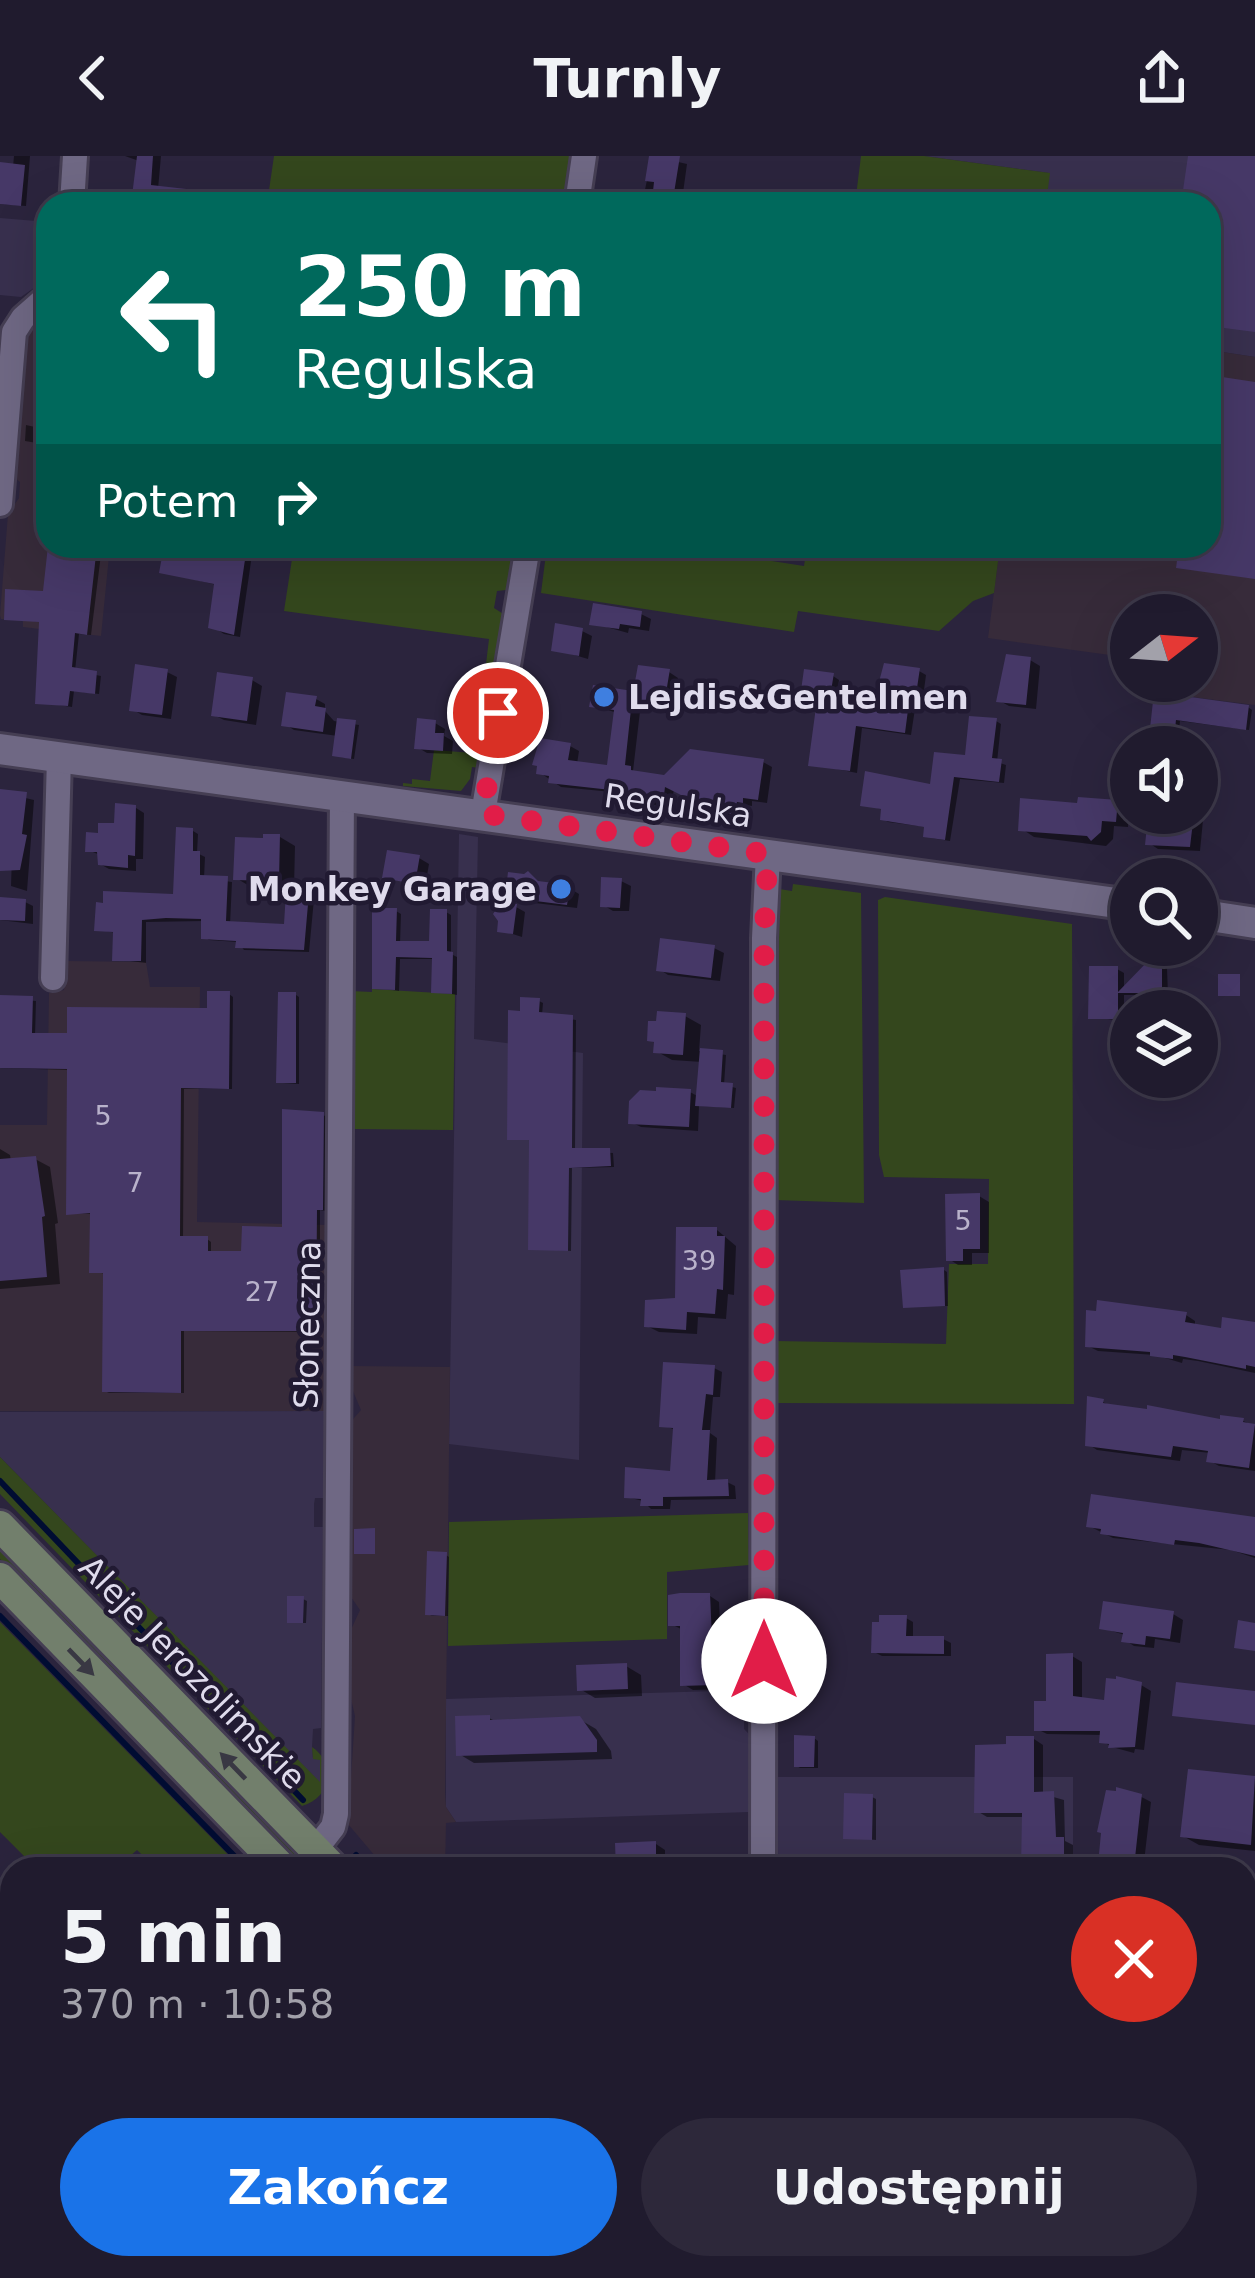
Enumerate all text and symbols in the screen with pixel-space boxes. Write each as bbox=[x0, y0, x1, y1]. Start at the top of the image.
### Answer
icon: back bbox=[60, 45, 126, 111]
icon: share bbox=[1129, 45, 1195, 111]
text: Turnly bbox=[533, 47, 722, 110]
text: 250 m bbox=[294, 238, 586, 336]
icon: left bbox=[96, 240, 252, 396]
text: Regulska bbox=[294, 338, 537, 401]
icon: right bbox=[262, 468, 328, 534]
text: Potem bbox=[96, 475, 238, 528]
north arrow bbox=[1110, 594, 1218, 702]
map controls bbox=[1110, 594, 1218, 1098]
pin bbox=[447, 662, 549, 764]
place label: Lejdis&Gentelmen bbox=[628, 678, 969, 717]
icon: arrive bbox=[465, 680, 531, 746]
marker: Lejdis&Gentelmen bbox=[591, 684, 617, 710]
button: sound bbox=[1110, 726, 1218, 834]
street label: Regulska bbox=[602, 776, 754, 835]
button: search bbox=[1110, 858, 1218, 966]
place label: Monkey Garage bbox=[248, 870, 537, 909]
marker: Monkey Garage bbox=[548, 876, 574, 902]
button: layers bbox=[1110, 990, 1218, 1098]
house number: 5 bbox=[94, 1100, 112, 1131]
house number: 7 bbox=[126, 1167, 144, 1198]
house number: 5 bbox=[954, 1205, 972, 1236]
street label: Słoneczna bbox=[287, 1241, 328, 1410]
house number: 39 bbox=[682, 1245, 716, 1276]
house number: 27 bbox=[245, 1276, 279, 1307]
street label: Aleje Jerozolimskie bbox=[71, 1548, 314, 1797]
position arrow bbox=[701, 1598, 827, 1724]
one-way arrow bbox=[67, 1647, 95, 1676]
one-way arrow bbox=[220, 1752, 248, 1781]
text: 5 min bbox=[60, 1895, 286, 1979]
button: close bbox=[1071, 1896, 1197, 2022]
text: 370 m · 10:58 bbox=[60, 1982, 334, 2027]
button: Zakończ bbox=[60, 2118, 617, 2256]
button: Udostępnij bbox=[641, 2118, 1197, 2256]

